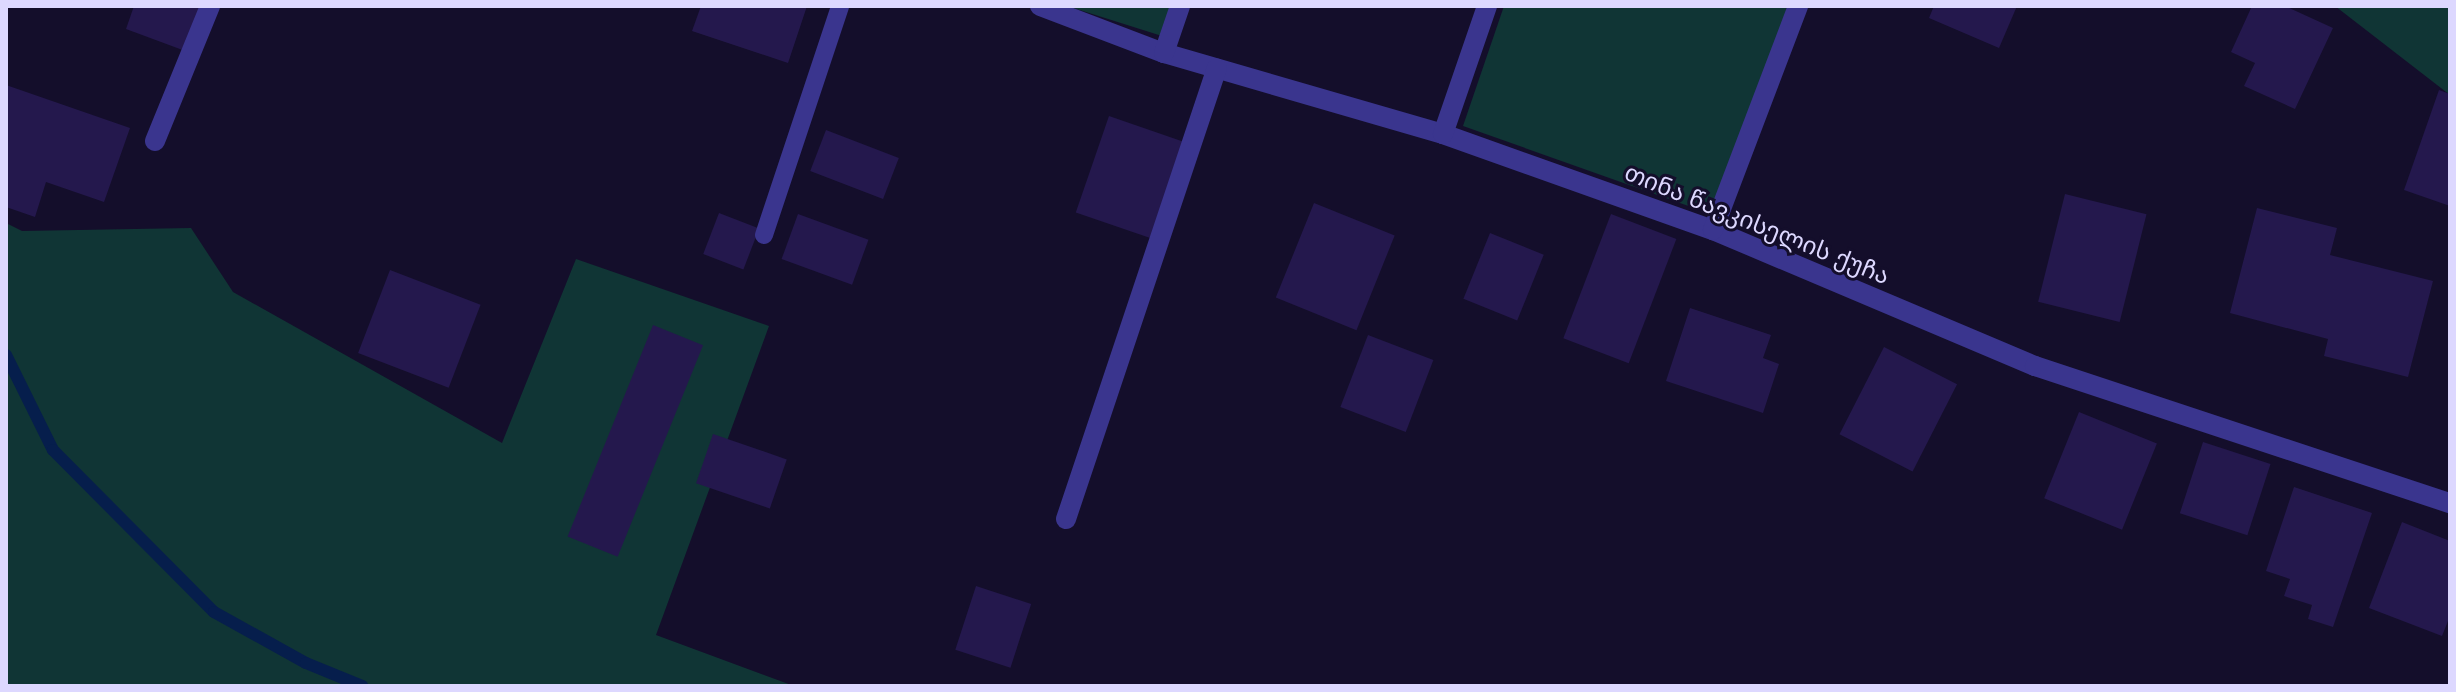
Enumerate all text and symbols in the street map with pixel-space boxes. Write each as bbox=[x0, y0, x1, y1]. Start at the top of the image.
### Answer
street label: თინა წავკისელის ქუჩა bbox=[1620, 158, 1894, 290]

